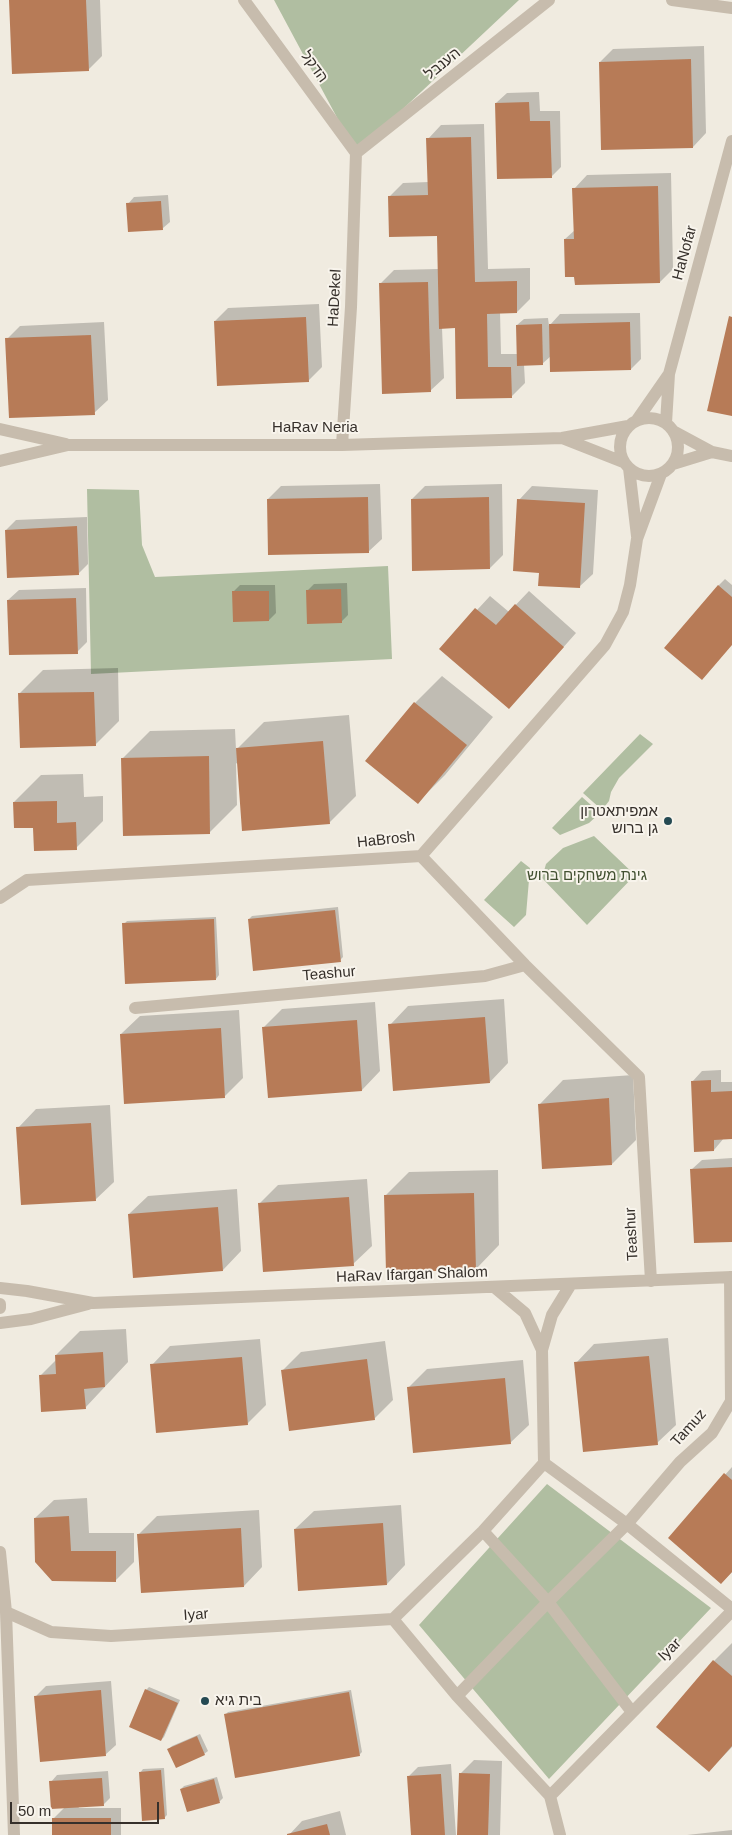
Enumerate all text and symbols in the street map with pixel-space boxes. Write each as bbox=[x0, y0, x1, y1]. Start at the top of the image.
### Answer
street label: הענבל bbox=[422, 44, 464, 84]
street label: הדקל bbox=[297, 48, 331, 86]
street label: HaNofar bbox=[669, 224, 701, 282]
street label: HaDekel bbox=[325, 269, 345, 327]
street label: HaRav Neria bbox=[272, 419, 358, 437]
place label: אמפיתאטרון גן ברוש bbox=[580, 803, 658, 838]
marker: אמפיתאטרון גן ברוש bbox=[662, 815, 674, 827]
street label: HaBrosh bbox=[356, 828, 416, 852]
park label: גינת משחקים ברוש bbox=[527, 867, 647, 885]
street label: Teashur bbox=[302, 963, 356, 985]
street label: Teashur bbox=[622, 1207, 642, 1261]
street label: HaRav Ifargan Shalom bbox=[336, 1263, 488, 1287]
street label: Tamuz bbox=[668, 1406, 710, 1450]
street label: Iyar bbox=[183, 1605, 209, 1625]
street label: Iyar bbox=[655, 1635, 685, 1665]
place label: בית גיא bbox=[215, 1692, 262, 1710]
marker: בית גיא bbox=[199, 1695, 211, 1707]
scale bar bbox=[12, 1792, 161, 1824]
text: 50 m bbox=[18, 1802, 51, 1819]

